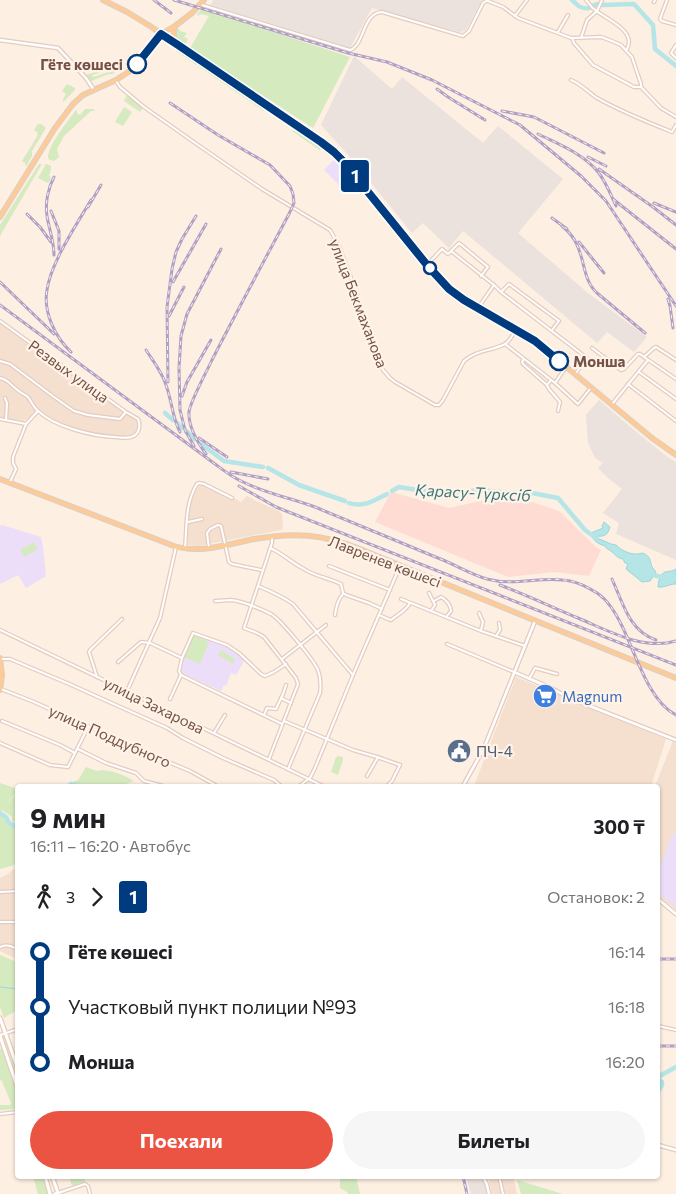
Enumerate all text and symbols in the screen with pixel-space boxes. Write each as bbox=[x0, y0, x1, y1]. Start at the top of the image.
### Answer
marker: Гёте көшесі bbox=[127, 54, 147, 74]
place label: Гёте көшесі bbox=[40, 55, 123, 73]
line badge: 1 bbox=[339, 160, 371, 192]
text: 1 bbox=[351, 165, 359, 187]
street label: улица Бекмаханова bbox=[326, 236, 392, 370]
unlabelled marker bbox=[423, 261, 437, 275]
street label: Резвых улица bbox=[25, 336, 113, 406]
marker: Монша bbox=[549, 351, 569, 371]
place label: Монша bbox=[573, 352, 626, 370]
water label: Қарасу-Түрксіб bbox=[415, 479, 533, 505]
street label: Лавренев көшесі bbox=[326, 531, 444, 591]
street label: улица Захарова bbox=[101, 673, 207, 737]
supermarket icon: Magnum bbox=[532, 683, 558, 709]
place label: Magnum bbox=[562, 687, 622, 705]
street label: улица Поддубного bbox=[46, 701, 174, 771]
public building icon: ПЧ-4 bbox=[446, 738, 472, 764]
place label: ПЧ-4 bbox=[476, 742, 513, 760]
text: 9 мин bbox=[30, 800, 106, 834]
text: 300 ₸ bbox=[593, 815, 645, 838]
text: 16:11 – 16:20 · Автобус bbox=[30, 836, 191, 855]
icon: walk bbox=[30, 883, 58, 911]
icon: forward bbox=[83, 883, 111, 911]
text: 1 bbox=[129, 886, 137, 908]
text: 3 bbox=[66, 887, 75, 906]
text: Остановок: 2 bbox=[547, 887, 645, 906]
text: Гёте көшесі bbox=[68, 940, 173, 963]
text: 16:14 bbox=[608, 942, 645, 961]
text: Участковый пункт полиции №93 bbox=[68, 995, 357, 1018]
text: 16:18 bbox=[608, 997, 645, 1016]
text: Монша bbox=[68, 1050, 134, 1073]
text: 16:20 bbox=[605, 1052, 645, 1071]
button: Поехали bbox=[30, 1111, 333, 1169]
button: Билеты bbox=[343, 1111, 645, 1169]

